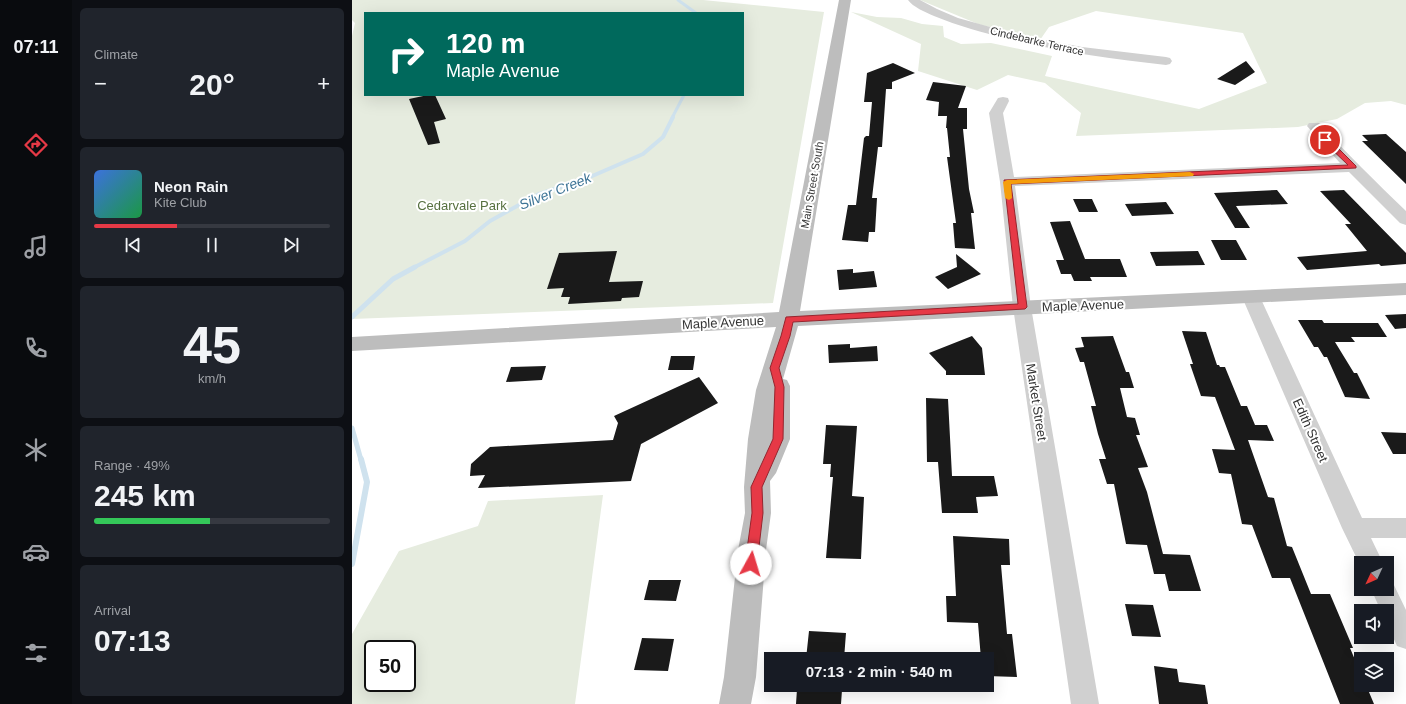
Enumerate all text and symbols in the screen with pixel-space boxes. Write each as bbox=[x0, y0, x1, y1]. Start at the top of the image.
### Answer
street label: Cindebarke Terrace bbox=[989, 24, 1085, 58]
icon: right bbox=[380, 28, 432, 80]
text: 120 m bbox=[446, 28, 525, 59]
text: 07:11 bbox=[13, 37, 59, 57]
text: Climate bbox=[94, 47, 138, 62]
text: Maple Avenue bbox=[446, 61, 560, 81]
text: 20° bbox=[189, 68, 235, 101]
text: − bbox=[94, 71, 107, 96]
text: + bbox=[317, 71, 330, 96]
pin bbox=[1308, 123, 1342, 157]
icon: arrive bbox=[1314, 129, 1336, 151]
icon: directions bbox=[22, 131, 50, 159]
street label: Main Street South bbox=[798, 141, 826, 229]
water label: Silver Creek bbox=[517, 169, 594, 213]
text: Neon Rain bbox=[154, 178, 228, 195]
text: Kite Club bbox=[154, 195, 207, 210]
park label: Cedarvale Park bbox=[417, 198, 507, 213]
icon: music bbox=[22, 233, 50, 261]
icon: previous bbox=[122, 234, 144, 256]
icon: pause bbox=[201, 234, 223, 256]
icon: next bbox=[280, 234, 302, 256]
street label: Maple Avenue bbox=[1042, 297, 1124, 314]
street label: Maple Avenue bbox=[682, 313, 764, 332]
text: 45 bbox=[183, 316, 241, 374]
icon: phone bbox=[22, 334, 50, 362]
street label: Market Street bbox=[1023, 362, 1050, 442]
text: km/h bbox=[198, 371, 226, 386]
street label: Edith Street bbox=[1290, 396, 1331, 465]
icon: climate bbox=[22, 436, 50, 464]
text: Range · 49% bbox=[94, 458, 170, 473]
text: 245 km bbox=[94, 479, 196, 512]
icon: car bbox=[22, 538, 50, 566]
position arrow bbox=[730, 543, 772, 585]
north arrow bbox=[1354, 556, 1394, 596]
map controls bbox=[1354, 556, 1394, 692]
text: Arrival bbox=[94, 603, 131, 618]
button: sound bbox=[1354, 604, 1394, 644]
text: 07:13 bbox=[94, 624, 171, 657]
icon: filters bbox=[22, 639, 50, 667]
speed limit sign: 50 bbox=[364, 640, 416, 692]
button: layers bbox=[1354, 652, 1394, 692]
text: 07:13 · 2 min · 540 m bbox=[806, 663, 952, 680]

